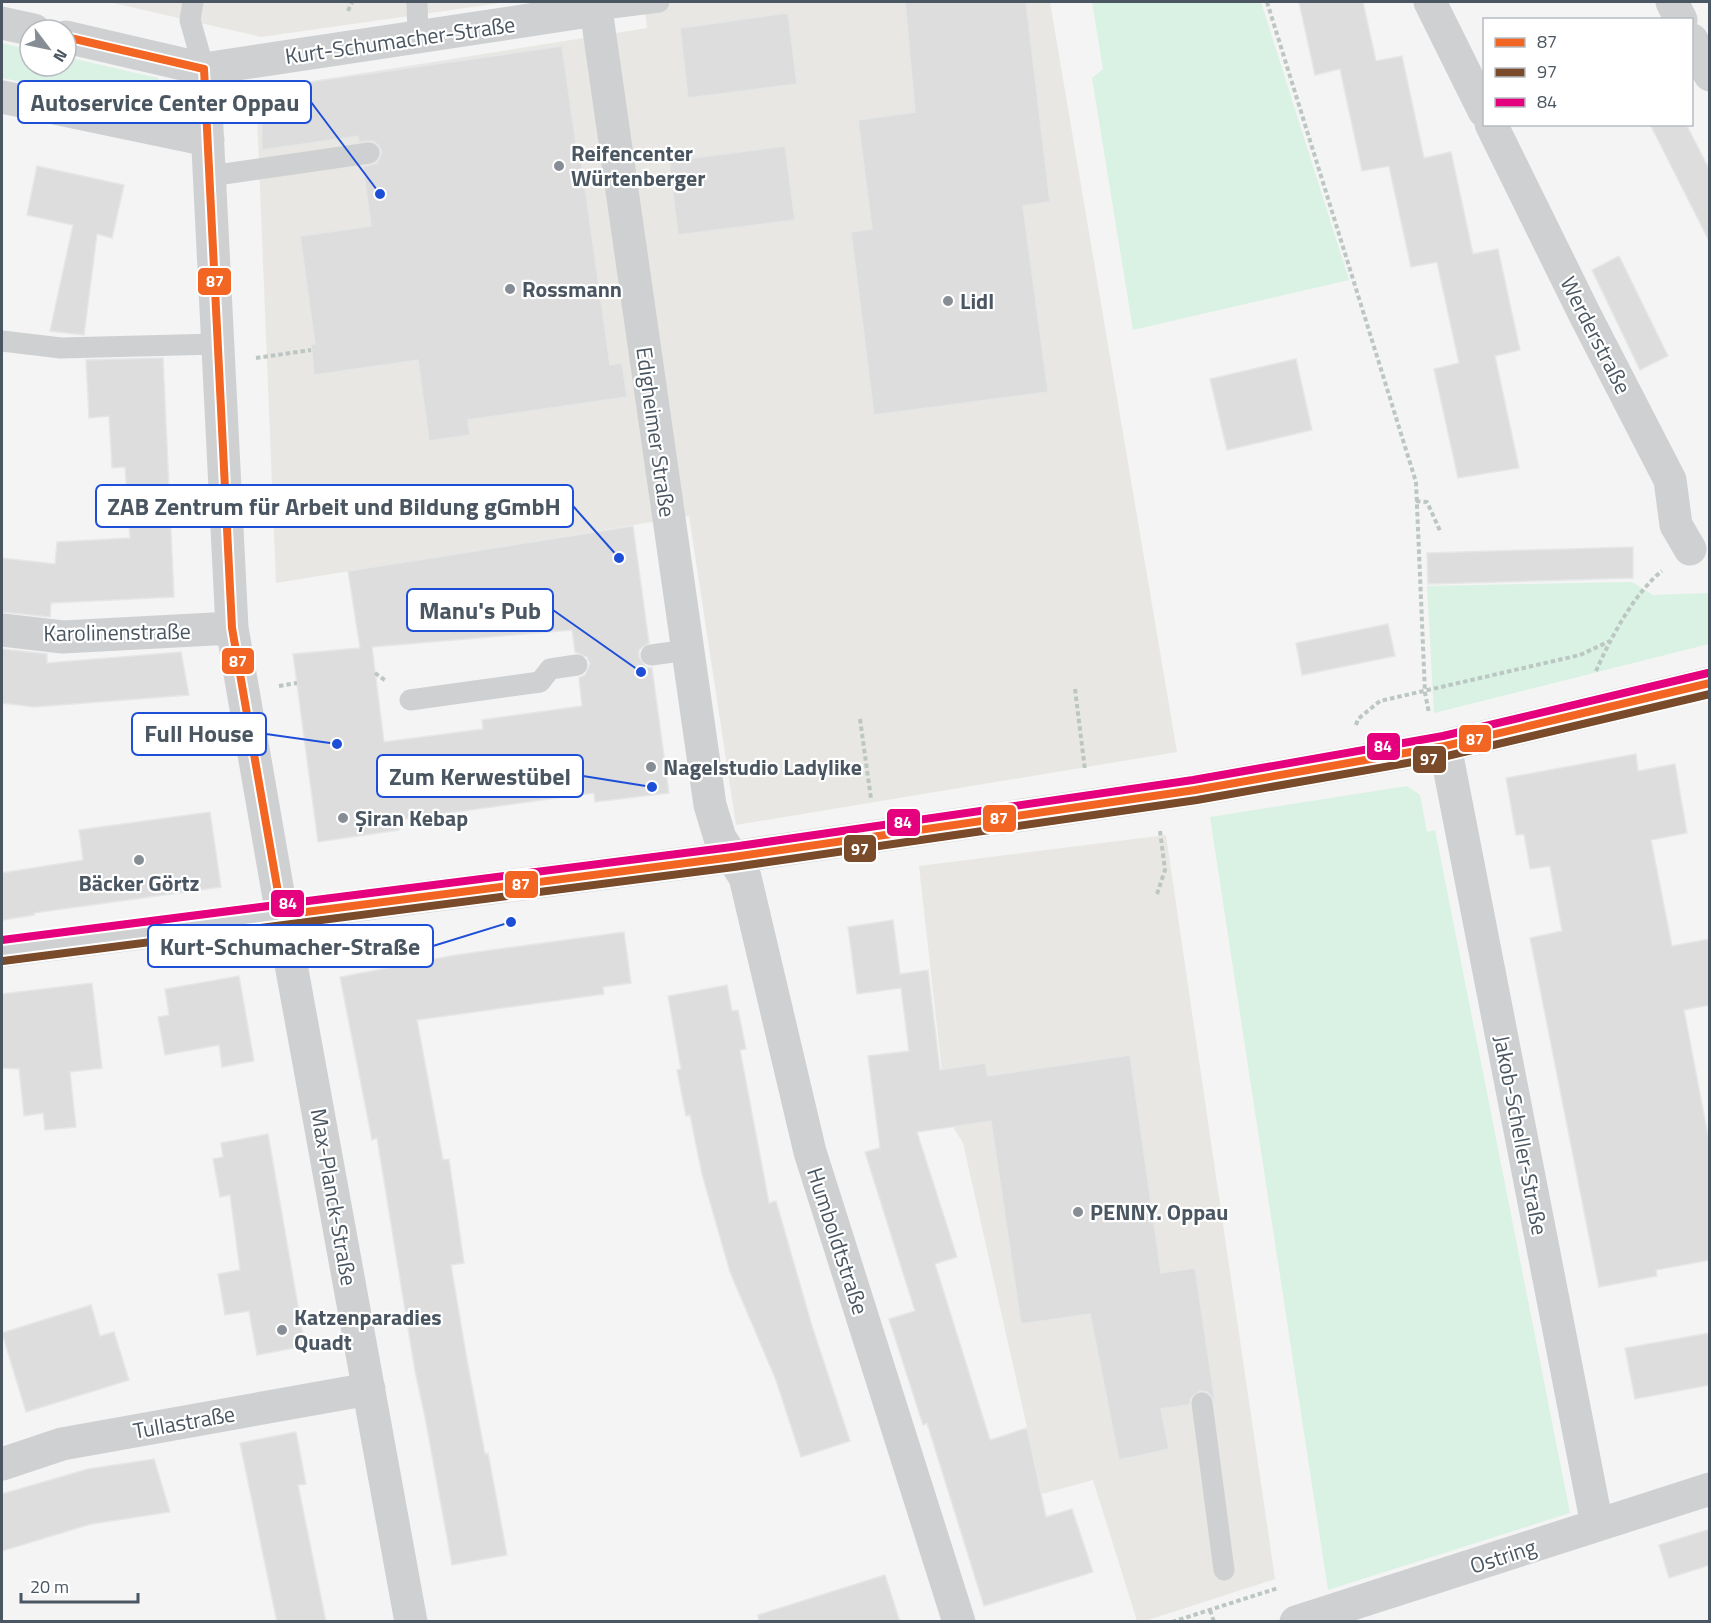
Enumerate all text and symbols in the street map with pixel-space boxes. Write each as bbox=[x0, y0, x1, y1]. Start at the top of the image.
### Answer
street label: Kurt-Schumacher-Straße bbox=[283, 7, 517, 73]
north arrow bbox=[18, 18, 78, 78]
legend bbox=[1483, 18, 1693, 126]
text: 87 bbox=[1537, 28, 1557, 55]
text: N bbox=[48, 45, 74, 67]
text: 97 bbox=[1537, 58, 1557, 85]
callout: Autoservice Center Oppau bbox=[18, 81, 311, 123]
text: Autoservice Center Oppau bbox=[31, 84, 299, 120]
text: 84 bbox=[1537, 88, 1557, 115]
place label: Reifencenter Würtenberger bbox=[571, 136, 706, 195]
marker: Reifencenter Würtenberger bbox=[552, 159, 566, 173]
line badge: 87 bbox=[197, 267, 232, 296]
text: 87 bbox=[206, 269, 224, 293]
street label: Werderstraße bbox=[1552, 270, 1640, 400]
place label: Rossmann bbox=[522, 272, 622, 306]
marker: Rossmann bbox=[503, 282, 517, 296]
place label: Lidl bbox=[960, 284, 994, 318]
marker: Lidl bbox=[941, 294, 955, 308]
street label: Edigheimer Straße bbox=[627, 345, 685, 519]
callout: ZAB Zentrum für Arbeit und Bildung gGmbH bbox=[96, 485, 573, 527]
text: ZAB Zentrum für Arbeit und Bildung gGmbH bbox=[107, 488, 561, 524]
callout: Manu's Pub bbox=[407, 589, 553, 631]
text: Manu's Pub bbox=[419, 592, 541, 628]
street label: Karolinenstraße bbox=[43, 614, 191, 650]
line badge: 87 bbox=[221, 647, 255, 675]
text: 87 bbox=[229, 649, 247, 673]
callout: Full House bbox=[132, 713, 266, 755]
text: Full House bbox=[144, 715, 254, 751]
line badge: 87 bbox=[1458, 724, 1492, 753]
text: 87 bbox=[1466, 727, 1484, 751]
line badge: 84 bbox=[1366, 732, 1401, 761]
text: 84 bbox=[1374, 734, 1392, 758]
line badge: 97 bbox=[1412, 745, 1447, 774]
text: 97 bbox=[1420, 747, 1438, 771]
place label: Nagelstudio Ladylike bbox=[663, 750, 862, 784]
callout: Zum Kerwestübel bbox=[377, 755, 583, 797]
text: Zum Kerwestübel bbox=[389, 758, 571, 794]
marker: Nagelstudio Ladylike bbox=[644, 760, 658, 774]
place label: Şiran Kebap bbox=[355, 801, 468, 835]
line badge: 87 bbox=[982, 804, 1017, 833]
text: 87 bbox=[990, 806, 1008, 830]
line badge: 84 bbox=[886, 808, 921, 837]
text: 84 bbox=[894, 810, 912, 834]
marker: Şiran Kebap bbox=[336, 811, 350, 825]
line badge: 97 bbox=[843, 834, 877, 863]
text: 97 bbox=[851, 837, 869, 861]
marker: Bäcker Görtz bbox=[132, 853, 146, 867]
place label: Bäcker Görtz bbox=[78, 866, 200, 900]
line badge: 87 bbox=[504, 870, 539, 899]
text: 87 bbox=[512, 872, 530, 896]
line badge: 84 bbox=[270, 889, 305, 918]
text: 84 bbox=[279, 891, 297, 915]
callout: Kurt-Schumacher-Straße bbox=[148, 925, 433, 967]
text: Kurt-Schumacher-Straße bbox=[160, 928, 420, 964]
street label: Jakob-Scheller-Straße bbox=[1485, 1032, 1557, 1238]
street label: Max-Planck-Straße bbox=[302, 1106, 366, 1288]
street label: Humboldtstraße bbox=[798, 1163, 878, 1319]
place label: PENNY. Oppau bbox=[1090, 1195, 1229, 1229]
marker: PENNY. Oppau bbox=[1071, 1205, 1085, 1219]
place label: Katzenparadies Quadt bbox=[294, 1300, 442, 1359]
marker: Katzenparadies Quadt bbox=[275, 1323, 289, 1337]
street label: Tullastraße bbox=[130, 1396, 238, 1448]
street label: Ostring bbox=[1465, 1529, 1541, 1583]
scale bar bbox=[21, 1566, 138, 1604]
text: 20 m bbox=[30, 1573, 69, 1600]

